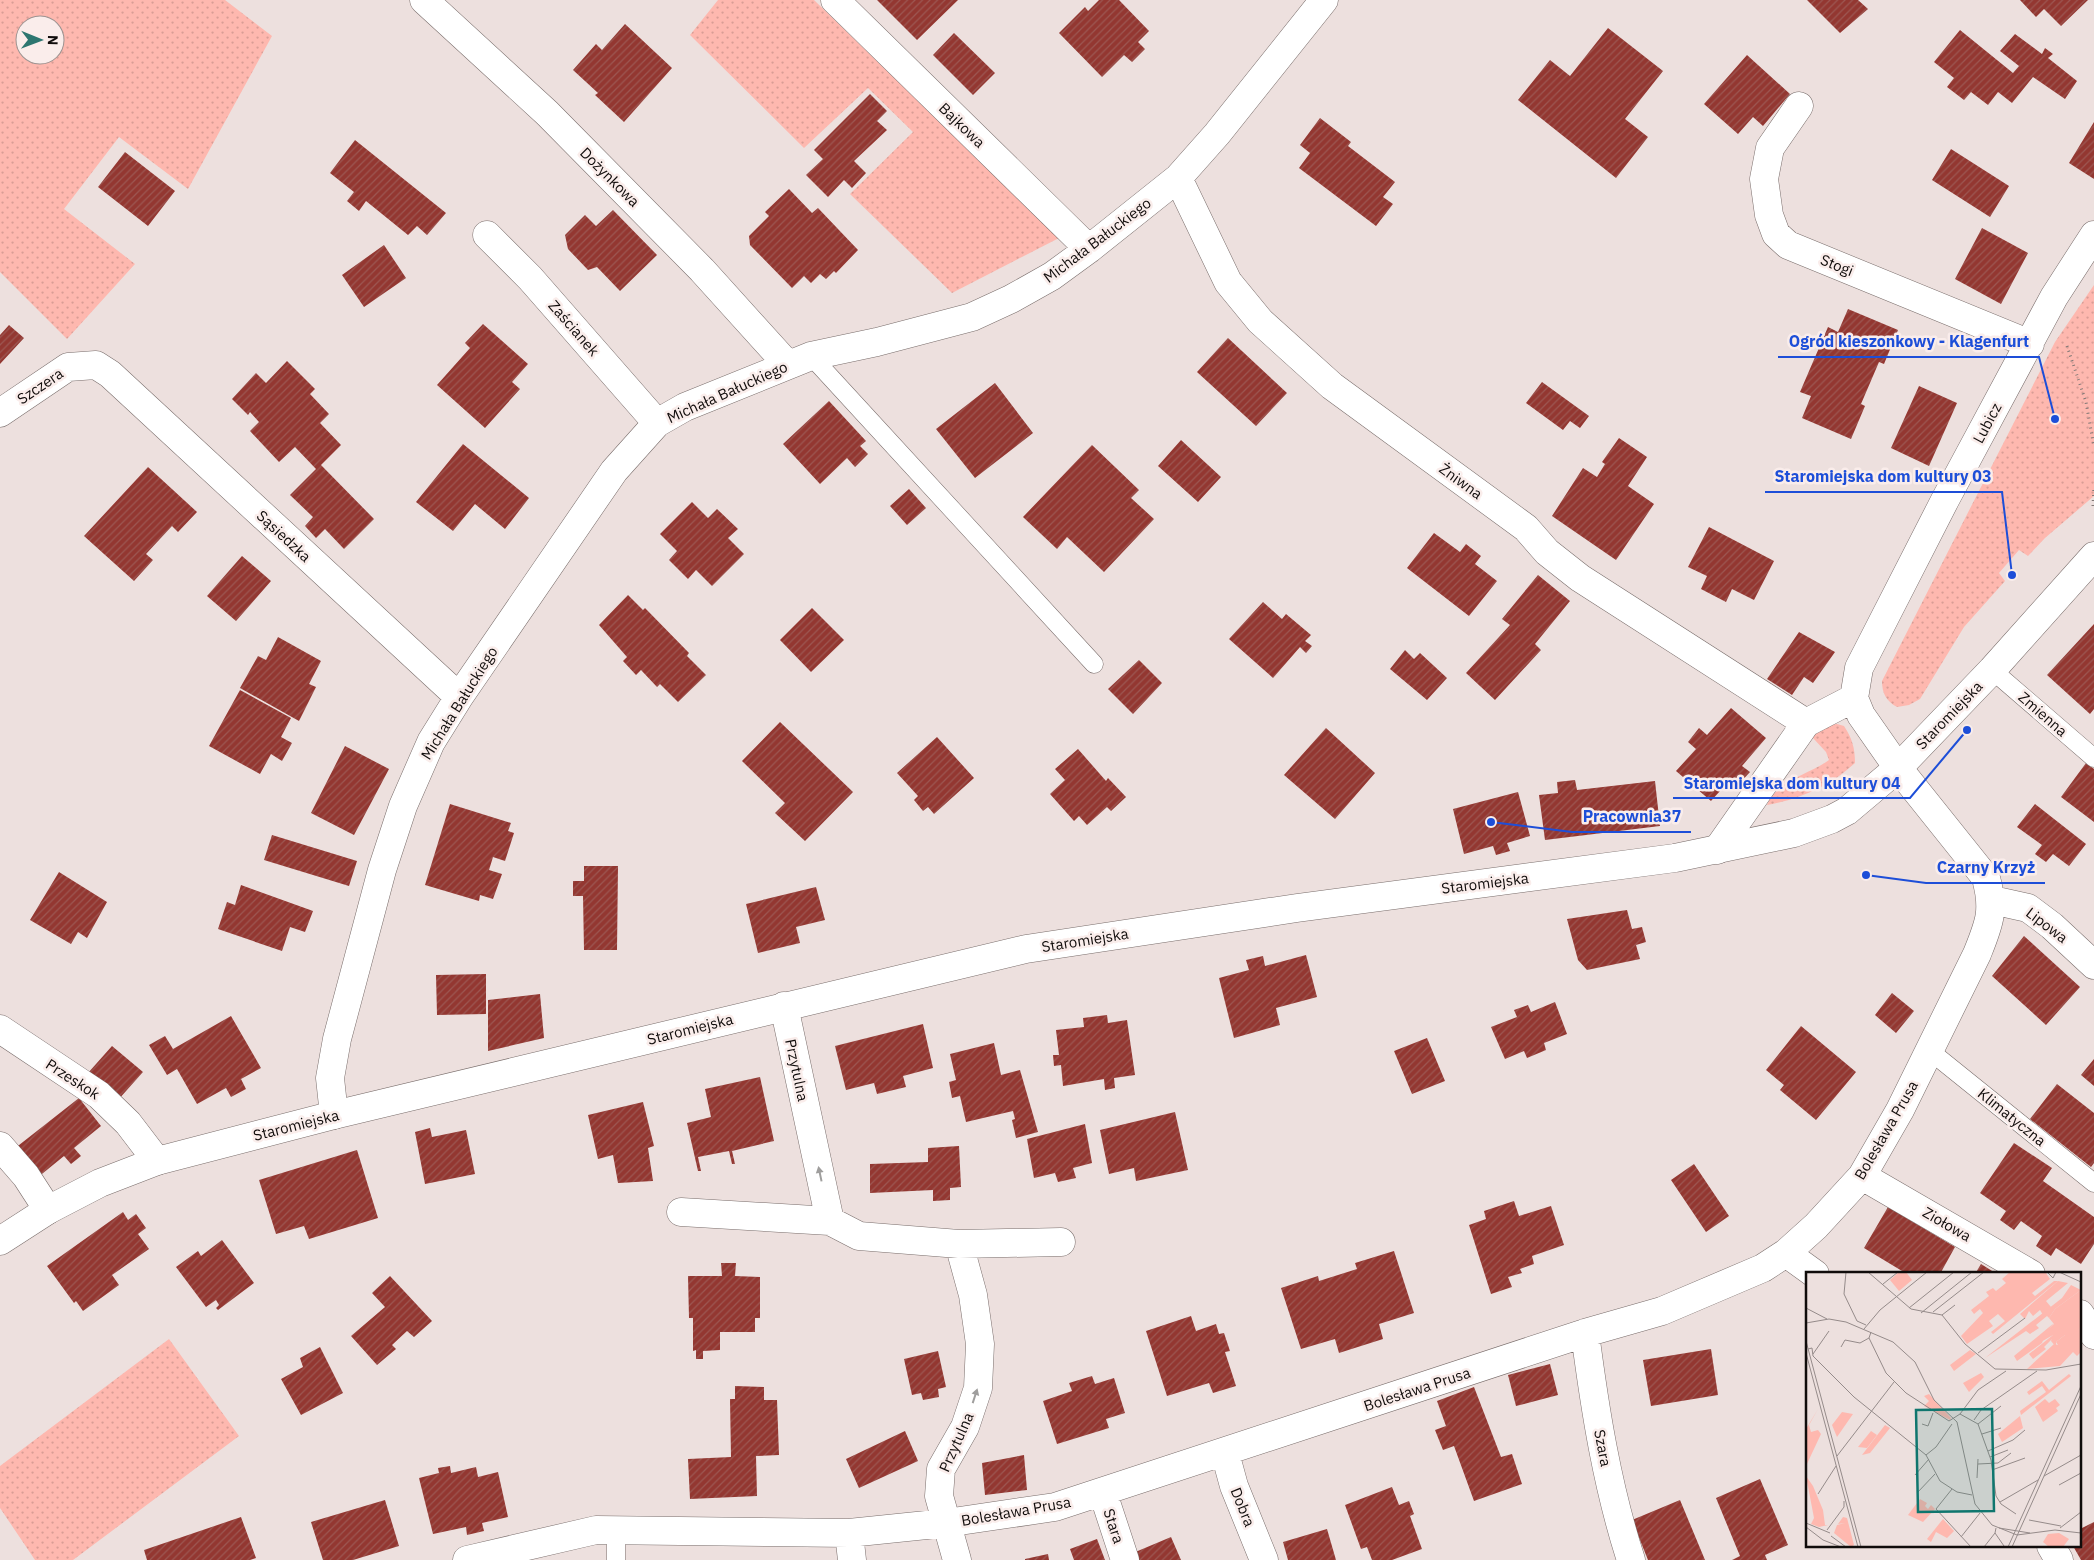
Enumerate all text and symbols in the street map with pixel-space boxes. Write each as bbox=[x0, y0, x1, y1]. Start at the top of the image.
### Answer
north arrow bbox=[15, 15, 65, 65]
text: N bbox=[44, 35, 62, 45]
street label: Bajkowa bbox=[935, 98, 989, 152]
street label: Dożynkowa bbox=[576, 143, 644, 211]
street label: Michała Bałuckiego bbox=[1039, 193, 1155, 287]
street label: Stogi bbox=[1818, 250, 1856, 280]
street label: Zaścianek bbox=[545, 296, 604, 360]
callout: Ogród kieszonkowy - Klagenfurt bbox=[1778, 326, 2039, 357]
text: Ogród kieszonkowy - Klagenfurt bbox=[1789, 331, 2029, 351]
street label: Michała Bałuckiego bbox=[664, 357, 790, 427]
street label: Szczera bbox=[13, 364, 67, 408]
street label: Lubicz bbox=[1969, 400, 2005, 446]
street label: Żniwna bbox=[1436, 459, 1486, 503]
callout: Staromiejska dom kultury 03 bbox=[1765, 461, 2002, 492]
text: Staromiejska dom kultury 03 bbox=[1774, 466, 1992, 486]
street label: Sąsiedzka bbox=[253, 506, 315, 566]
street label: Michała Bałuckiego bbox=[417, 643, 501, 763]
street label: Staromiejska bbox=[1912, 677, 1986, 753]
street label: Zmienna bbox=[2015, 688, 2071, 740]
callout: Staromiejska dom kultury 04 bbox=[1673, 767, 1910, 798]
text: Staromiejska dom kultury 04 bbox=[1683, 773, 1901, 793]
callout: Pracownia37 bbox=[1572, 801, 1691, 832]
text: Pracownia37 bbox=[1583, 806, 1681, 826]
callout: Czarny Krzyż bbox=[1926, 852, 2045, 883]
text: Czarny Krzyż bbox=[1937, 857, 2035, 877]
street label: Staromiejska bbox=[1440, 868, 1530, 898]
street label: Lipowa bbox=[2022, 903, 2072, 947]
street label: Staromiejska bbox=[1040, 924, 1130, 956]
street label: Staromiejska bbox=[645, 1009, 735, 1049]
street label: Przytulna bbox=[781, 1037, 813, 1103]
street label: Przeskok bbox=[42, 1054, 104, 1104]
street label: Bolesława Prusa bbox=[1850, 1077, 1922, 1183]
street label: Klimatyczna bbox=[1974, 1084, 2050, 1150]
street label: Staromiejska bbox=[251, 1105, 341, 1145]
one-way arrow bbox=[816, 1166, 824, 1181]
street label: Ziołowa bbox=[1919, 1203, 1975, 1245]
inset map bbox=[1806, 1272, 2082, 1548]
street label: Bolesława Prusa bbox=[1361, 1363, 1473, 1415]
one-way arrow bbox=[972, 1388, 980, 1403]
street label: Przytulna bbox=[934, 1409, 978, 1475]
street label: Szara bbox=[1590, 1428, 1616, 1468]
street label: Dobra bbox=[1227, 1485, 1259, 1529]
street label: Bolesława Prusa bbox=[960, 1492, 1072, 1530]
street label: Stara bbox=[1099, 1506, 1129, 1546]

